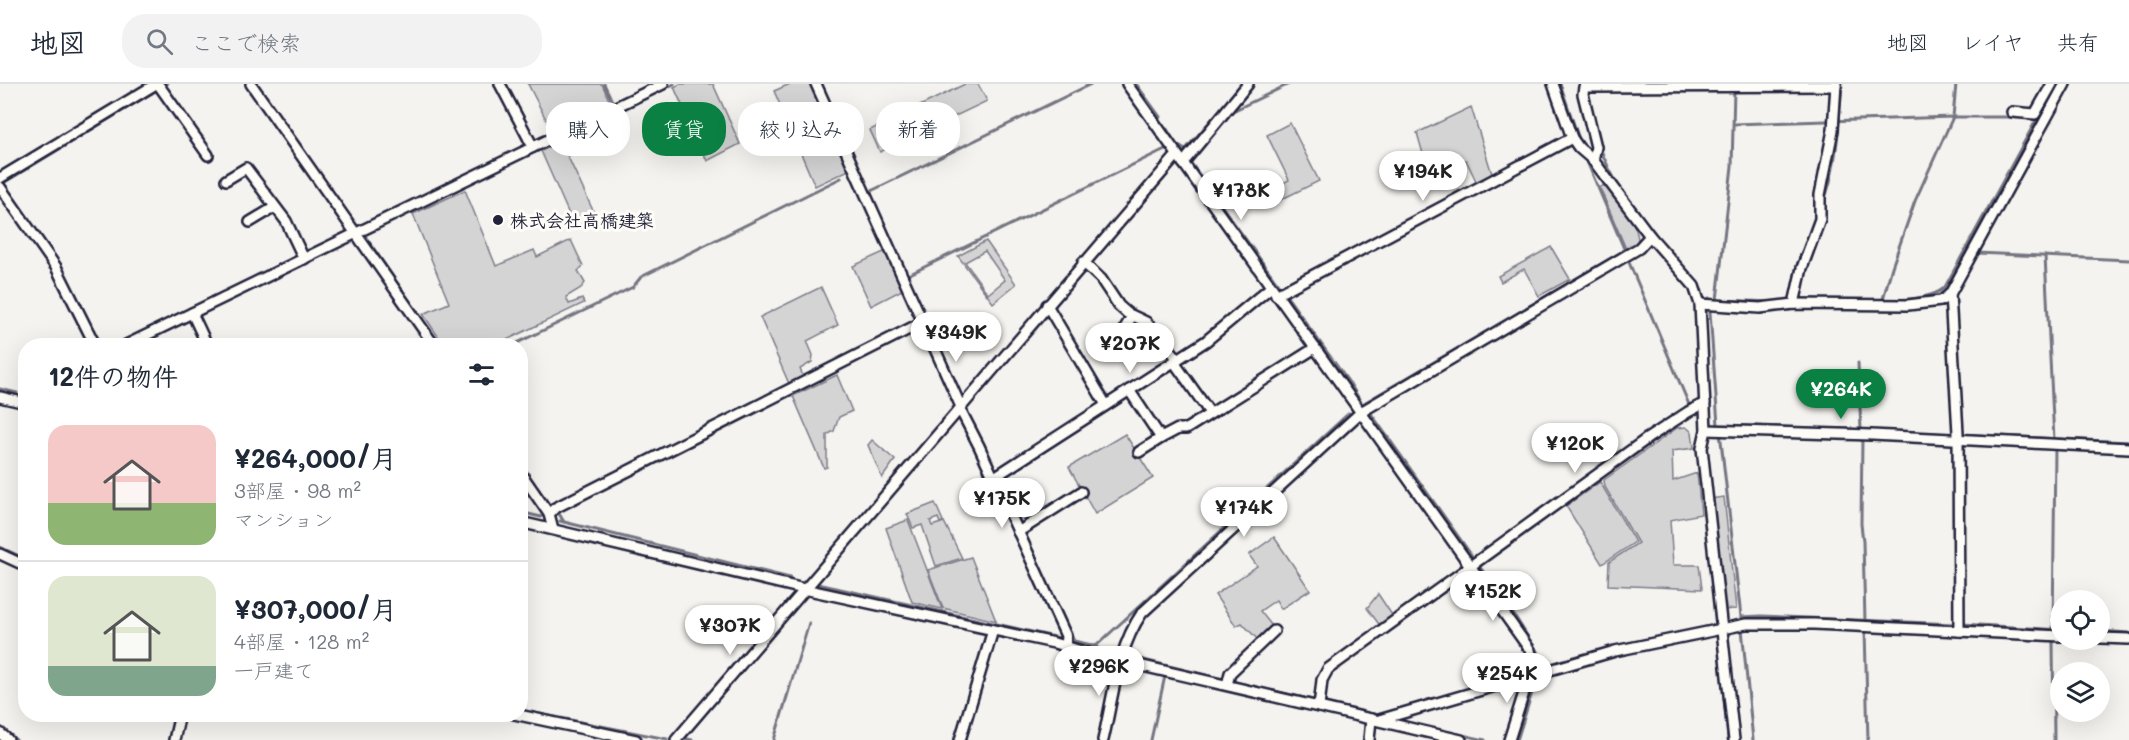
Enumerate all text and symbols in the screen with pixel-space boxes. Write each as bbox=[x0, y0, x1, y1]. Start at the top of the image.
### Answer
search box bbox=[122, 14, 542, 68]
text: 地図 bbox=[30, 24, 86, 60]
icon: search bbox=[143, 25, 176, 58]
text: ここで検索 bbox=[191, 28, 301, 57]
text: 地図 bbox=[1887, 28, 1929, 55]
text: レイヤ bbox=[1962, 28, 2024, 55]
text: 共有 bbox=[2057, 28, 2099, 55]
chip: 購入 bbox=[546, 102, 630, 156]
chip: 賃貸 bbox=[642, 102, 726, 156]
chip: 絞り込み bbox=[738, 102, 864, 156]
chip: 新着 bbox=[876, 102, 960, 156]
pin: ¥194K bbox=[1381, 151, 1465, 202]
text: ¥194K bbox=[1393, 157, 1453, 183]
pin: ¥178K bbox=[1199, 170, 1283, 221]
text: ¥178K bbox=[1212, 176, 1270, 202]
place label: 株式会社高橋建築 bbox=[510, 208, 654, 232]
marker: 株式会社高橋建築 bbox=[491, 213, 505, 227]
pin: ¥349K bbox=[914, 312, 998, 363]
text: ¥349K bbox=[925, 318, 987, 344]
pin: ¥207K bbox=[1088, 323, 1172, 374]
text: ¥207K bbox=[1099, 329, 1161, 355]
icon: filters bbox=[465, 358, 498, 391]
text: 12件の物件 bbox=[48, 359, 178, 393]
pin: ¥264K bbox=[1799, 369, 1883, 420]
text: ¥264K bbox=[1810, 375, 1872, 401]
pin: ¥120K bbox=[1533, 423, 1617, 474]
text: ¥120K bbox=[1545, 429, 1605, 455]
text: ¥264,000/月 bbox=[234, 441, 397, 475]
icon: home bbox=[96, 449, 168, 521]
text: 3部屋 · 98 m² bbox=[234, 477, 361, 503]
pin: ¥175K bbox=[960, 478, 1044, 529]
text: ¥175K bbox=[973, 484, 1031, 510]
pin: ¥174K bbox=[1202, 487, 1286, 538]
text: ¥174K bbox=[1215, 493, 1273, 519]
text: マンション bbox=[234, 506, 333, 532]
pin: ¥152K bbox=[1451, 571, 1535, 622]
text: ¥152K bbox=[1464, 577, 1522, 603]
map controls bbox=[2050, 590, 2110, 722]
button: locate bbox=[2050, 590, 2110, 650]
text: ¥307,000/月 bbox=[234, 592, 397, 626]
icon: home bbox=[96, 600, 168, 672]
pin: ¥307K bbox=[688, 605, 772, 656]
text: ¥307K bbox=[699, 611, 761, 637]
text: 4部屋 · 128 m² bbox=[234, 628, 369, 654]
pin: ¥296K bbox=[1057, 646, 1141, 697]
text: ¥296K bbox=[1068, 652, 1130, 678]
pin: ¥254K bbox=[1465, 653, 1549, 704]
text: 一戸建て bbox=[234, 657, 314, 683]
text: ¥254K bbox=[1476, 659, 1538, 685]
button: layers bbox=[2050, 662, 2110, 722]

